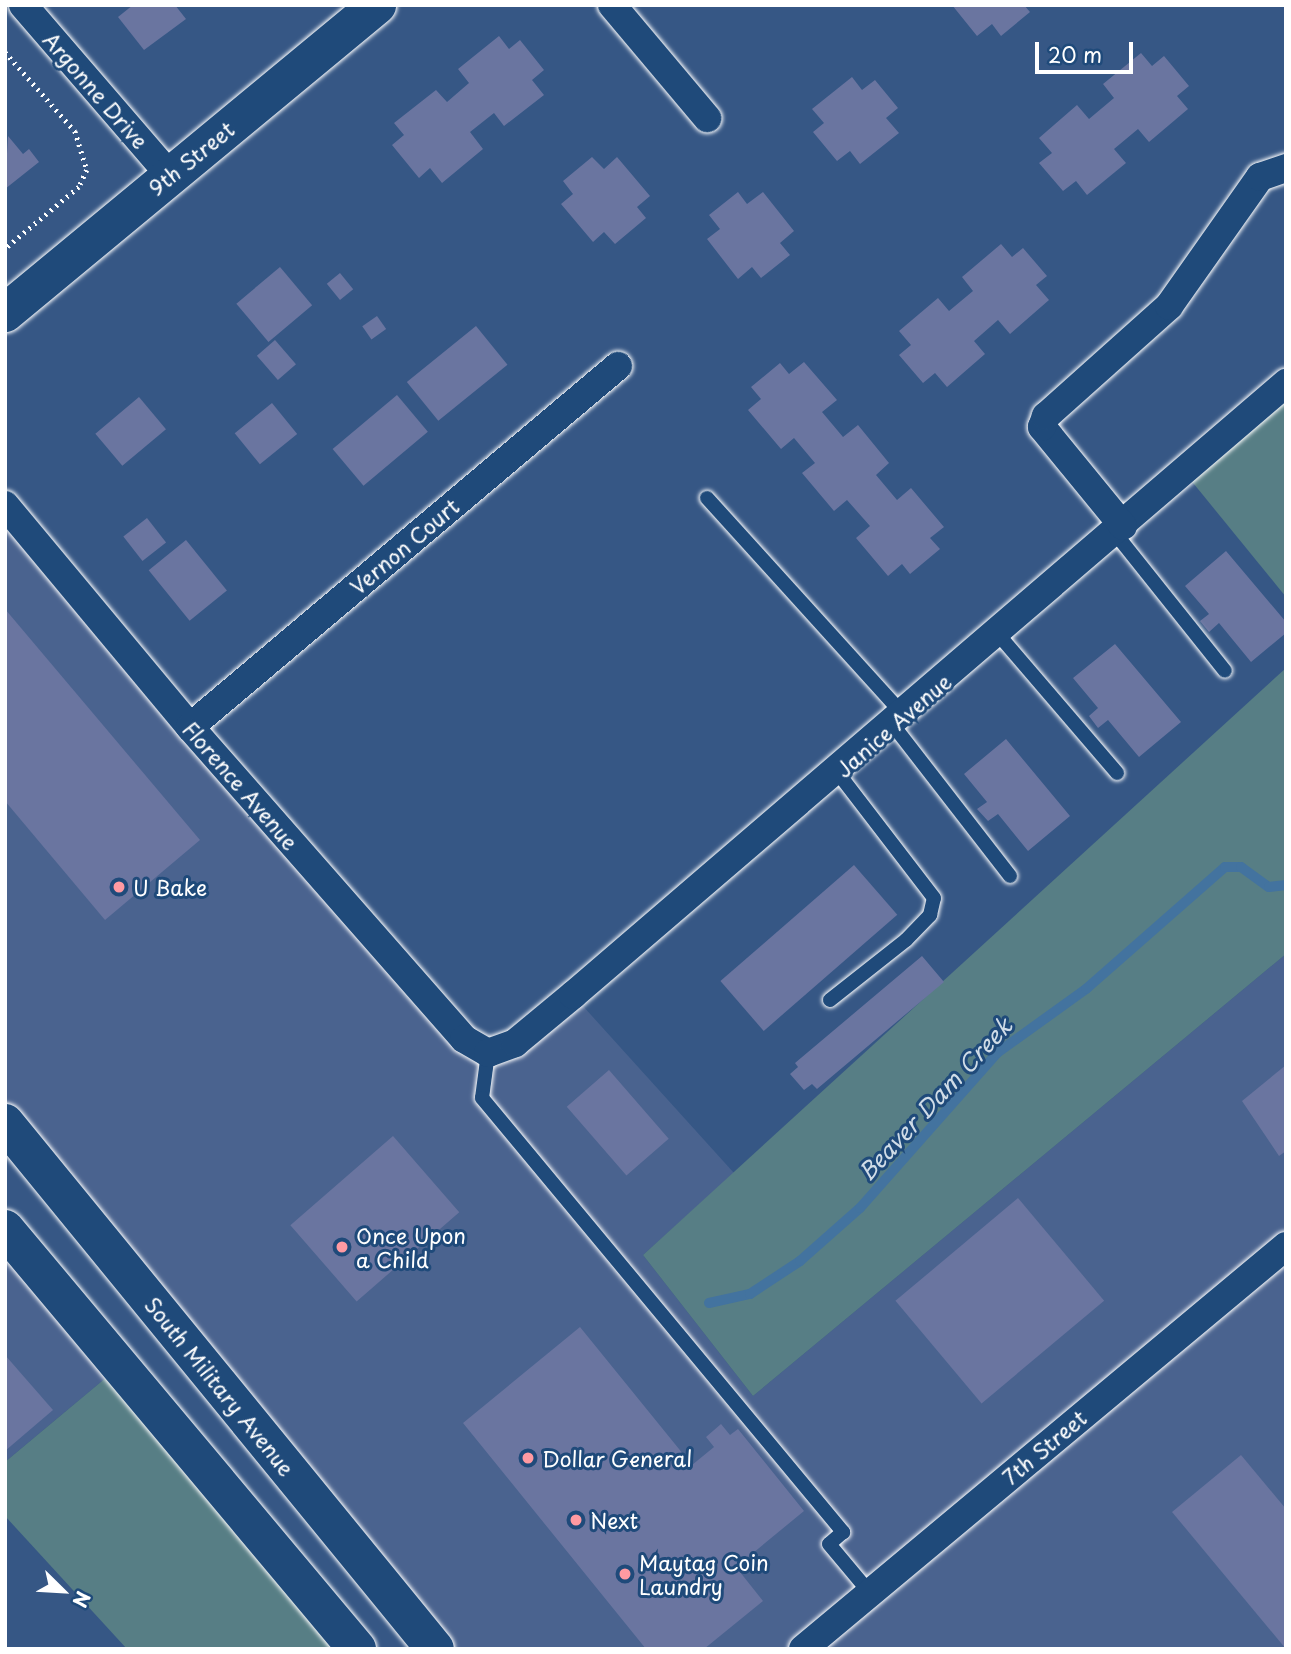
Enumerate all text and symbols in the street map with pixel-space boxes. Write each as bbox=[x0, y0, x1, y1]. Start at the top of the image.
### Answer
street label: Argonne Drive bbox=[39, 27, 153, 153]
scale bar bbox=[1039, 28, 1137, 72]
text: 20 m bbox=[1048, 38, 1102, 70]
street label: 9th Street bbox=[143, 116, 239, 200]
street label: Vernon Court bbox=[344, 493, 464, 599]
street label: Janice Avenue bbox=[830, 668, 956, 782]
street label: Florence Avenue bbox=[178, 715, 304, 855]
place label: U Bake bbox=[133, 874, 208, 900]
marker: U Bake bbox=[111, 879, 127, 895]
water label: Beaver Dam Creek bbox=[853, 1012, 1017, 1186]
place label: Once Upon a Child bbox=[356, 1222, 466, 1272]
marker: Once Upon a Child bbox=[334, 1239, 350, 1255]
street label: South Military Avenue bbox=[140, 1291, 300, 1481]
street label: 7th Street bbox=[997, 1405, 1091, 1489]
place label: Dollar General bbox=[542, 1445, 693, 1471]
marker: Dollar General bbox=[520, 1450, 536, 1466]
place label: Next bbox=[590, 1507, 638, 1533]
marker: Next bbox=[568, 1512, 584, 1528]
place label: Maytag Coin Laundry bbox=[639, 1549, 770, 1599]
north arrow bbox=[28, 1556, 98, 1626]
marker: Maytag Coin Laundry bbox=[617, 1566, 633, 1582]
text: N bbox=[66, 1587, 98, 1612]

